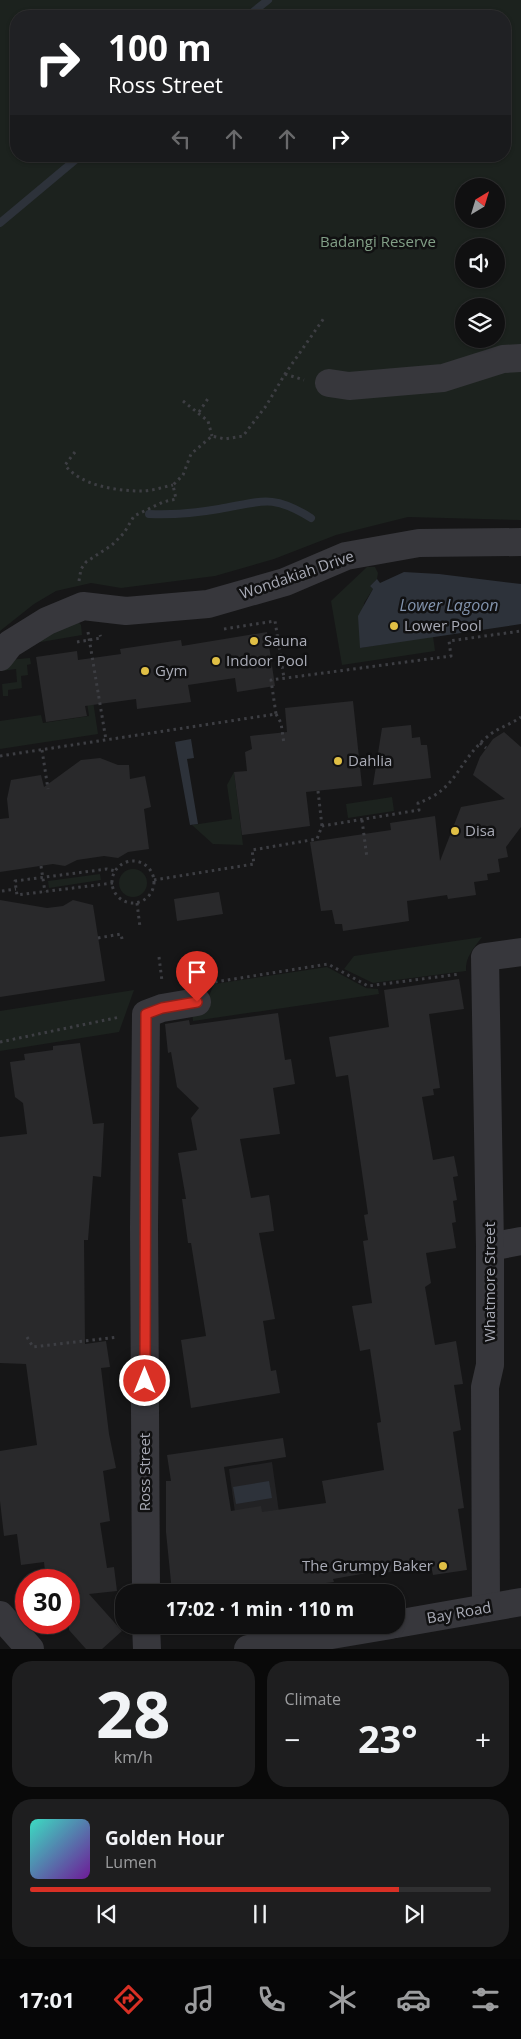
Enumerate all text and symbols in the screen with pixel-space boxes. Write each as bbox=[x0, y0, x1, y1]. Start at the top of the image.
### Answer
text: 100 m bbox=[108, 24, 212, 71]
icon: right bbox=[25, 30, 90, 95]
text: Ross Street bbox=[108, 69, 223, 99]
icon: left bbox=[167, 125, 195, 153]
icon: ahead bbox=[220, 125, 248, 153]
icon: ahead bbox=[273, 125, 301, 153]
icon: right bbox=[326, 125, 354, 153]
north arrow bbox=[455, 178, 505, 228]
map controls bbox=[455, 178, 505, 348]
park label: Badangi Reserve bbox=[320, 231, 436, 251]
button: sound bbox=[455, 238, 505, 288]
button: layers bbox=[455, 298, 505, 348]
street label: Wondakiah Drive bbox=[237, 545, 356, 603]
water label: Lower Lagoon bbox=[400, 594, 498, 616]
place label: Lower Pool bbox=[404, 615, 482, 635]
marker: Lower Pool bbox=[388, 620, 400, 632]
place label: Sauna bbox=[264, 630, 307, 650]
marker: Sauna bbox=[248, 635, 260, 647]
place label: Indoor Pool bbox=[226, 650, 308, 670]
marker: Indoor Pool bbox=[210, 655, 222, 667]
place label: Gym bbox=[155, 660, 187, 680]
marker: Gym bbox=[139, 665, 151, 677]
place label: Dahlia bbox=[348, 750, 392, 770]
marker: Dahlia bbox=[332, 755, 344, 767]
place label: Disa bbox=[465, 820, 495, 840]
marker: Disa bbox=[449, 825, 461, 837]
pin bbox=[176, 951, 218, 1002]
icon: arrive bbox=[183, 958, 211, 986]
street label: Whatmore Street bbox=[479, 1222, 499, 1342]
position arrow bbox=[118, 1354, 170, 1406]
street label: Ross Street bbox=[134, 1433, 154, 1511]
place label: The Grumpy Baker bbox=[302, 1555, 433, 1575]
marker: The Grumpy Baker bbox=[437, 1560, 449, 1572]
speed limit sign: 30 bbox=[15, 1569, 80, 1634]
text: 17:02 · 1 min · 110 m bbox=[166, 1596, 354, 1622]
street label: Bay Road bbox=[425, 1597, 493, 1628]
text: 28 bbox=[96, 1669, 170, 1757]
text: Climate bbox=[285, 1688, 341, 1710]
text: 23° bbox=[358, 1712, 418, 1764]
text: − bbox=[285, 1720, 301, 1758]
text: + bbox=[475, 1720, 491, 1758]
text: km/h bbox=[114, 1746, 153, 1768]
text: Golden Hour bbox=[105, 1825, 224, 1851]
text: Lumen bbox=[105, 1851, 157, 1873]
icon: previous bbox=[93, 1900, 121, 1928]
icon: pause bbox=[246, 1900, 274, 1928]
icon: next bbox=[400, 1900, 428, 1928]
icon: directions bbox=[111, 1982, 146, 2017]
icon: music bbox=[182, 1982, 217, 2017]
icon: phone bbox=[254, 1982, 289, 2017]
icon: climate bbox=[325, 1982, 360, 2017]
icon: car bbox=[396, 1982, 431, 2017]
icon: filters bbox=[468, 1982, 503, 2017]
text: 17:01 bbox=[18, 1984, 75, 2014]

